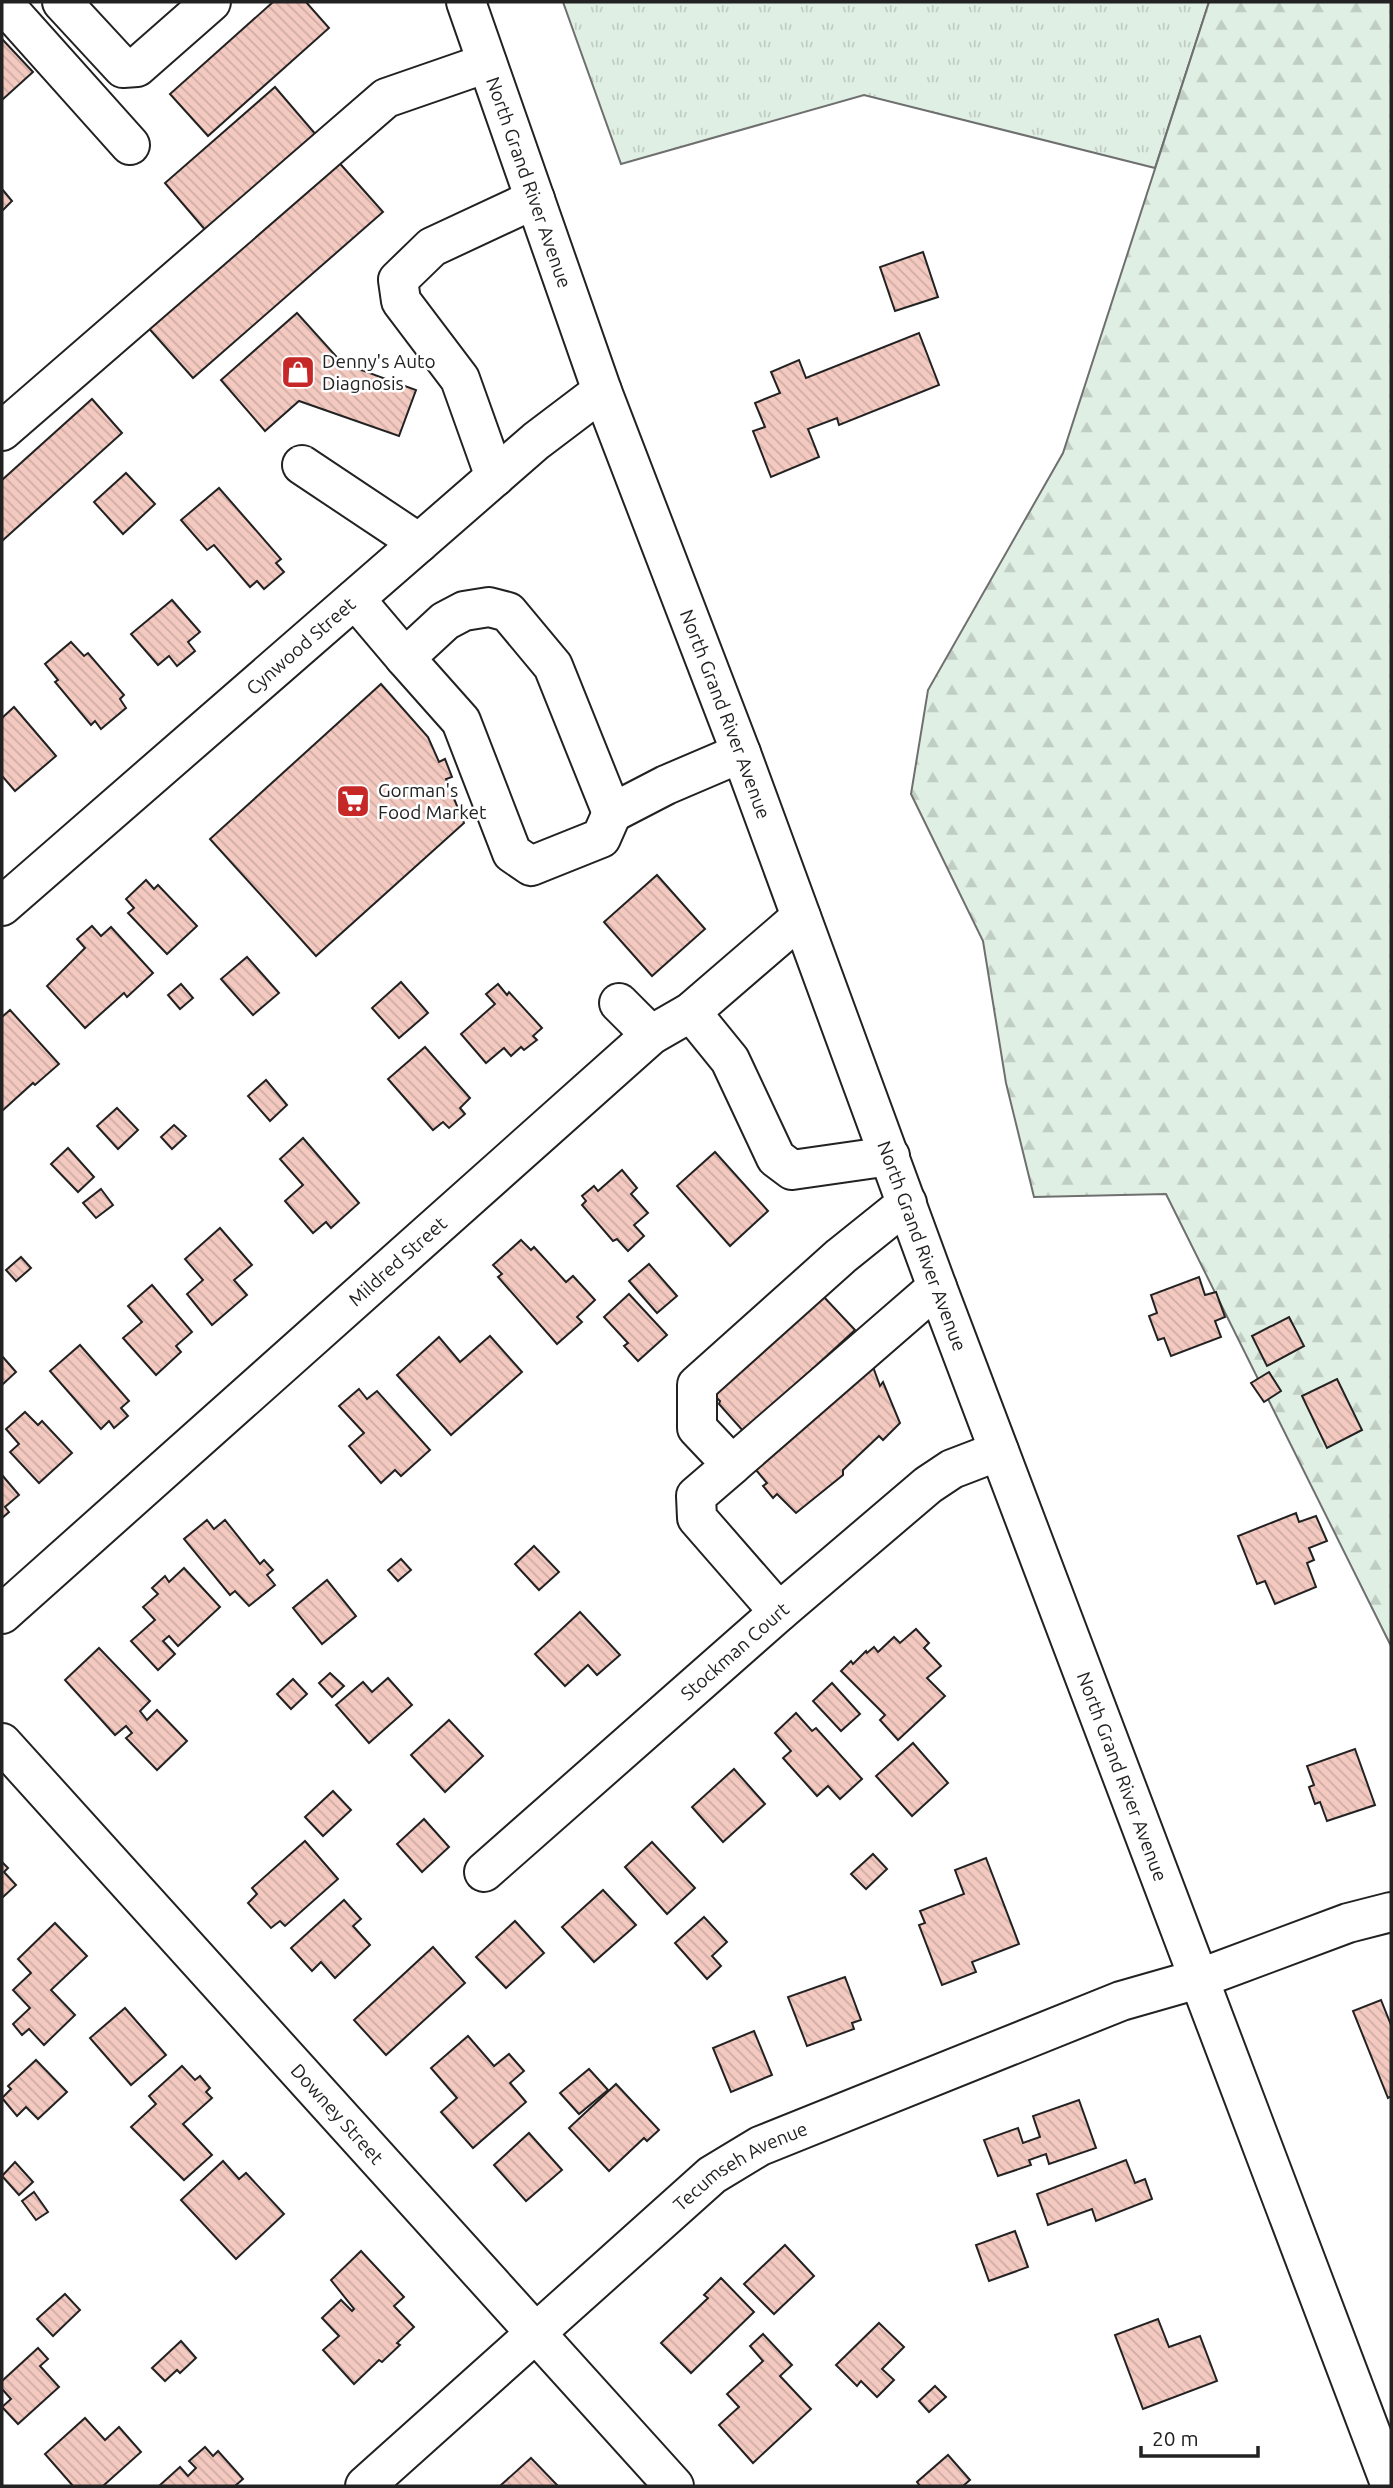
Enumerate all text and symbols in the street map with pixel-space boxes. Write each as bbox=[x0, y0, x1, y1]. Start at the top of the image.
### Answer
street label: North Grand River Avenue bbox=[482, 74, 576, 291]
place label: Denny's Auto Diagnosis bbox=[322, 350, 436, 394]
shop icon: Denny's Auto Diagnosis bbox=[279, 353, 317, 391]
street label: Cynwood Street bbox=[242, 592, 360, 699]
street label: North Grand River Avenue bbox=[676, 606, 775, 822]
place label: Gorman's Food Market bbox=[378, 779, 487, 823]
supermarket icon: Gorman's Food Market bbox=[334, 782, 372, 820]
street label: North Grand River Avenue bbox=[873, 1138, 971, 1354]
street label: Mildred Street bbox=[344, 1211, 451, 1310]
street label: Stockman Court bbox=[676, 1597, 793, 1705]
street label: North Grand River Avenue bbox=[1073, 1669, 1172, 1884]
street label: Downey Street bbox=[287, 2059, 389, 2169]
street label: Tecumseh Avenue bbox=[669, 2117, 811, 2215]
scale bar bbox=[1141, 2414, 1258, 2458]
text: 20 m bbox=[1152, 2426, 1199, 2450]

